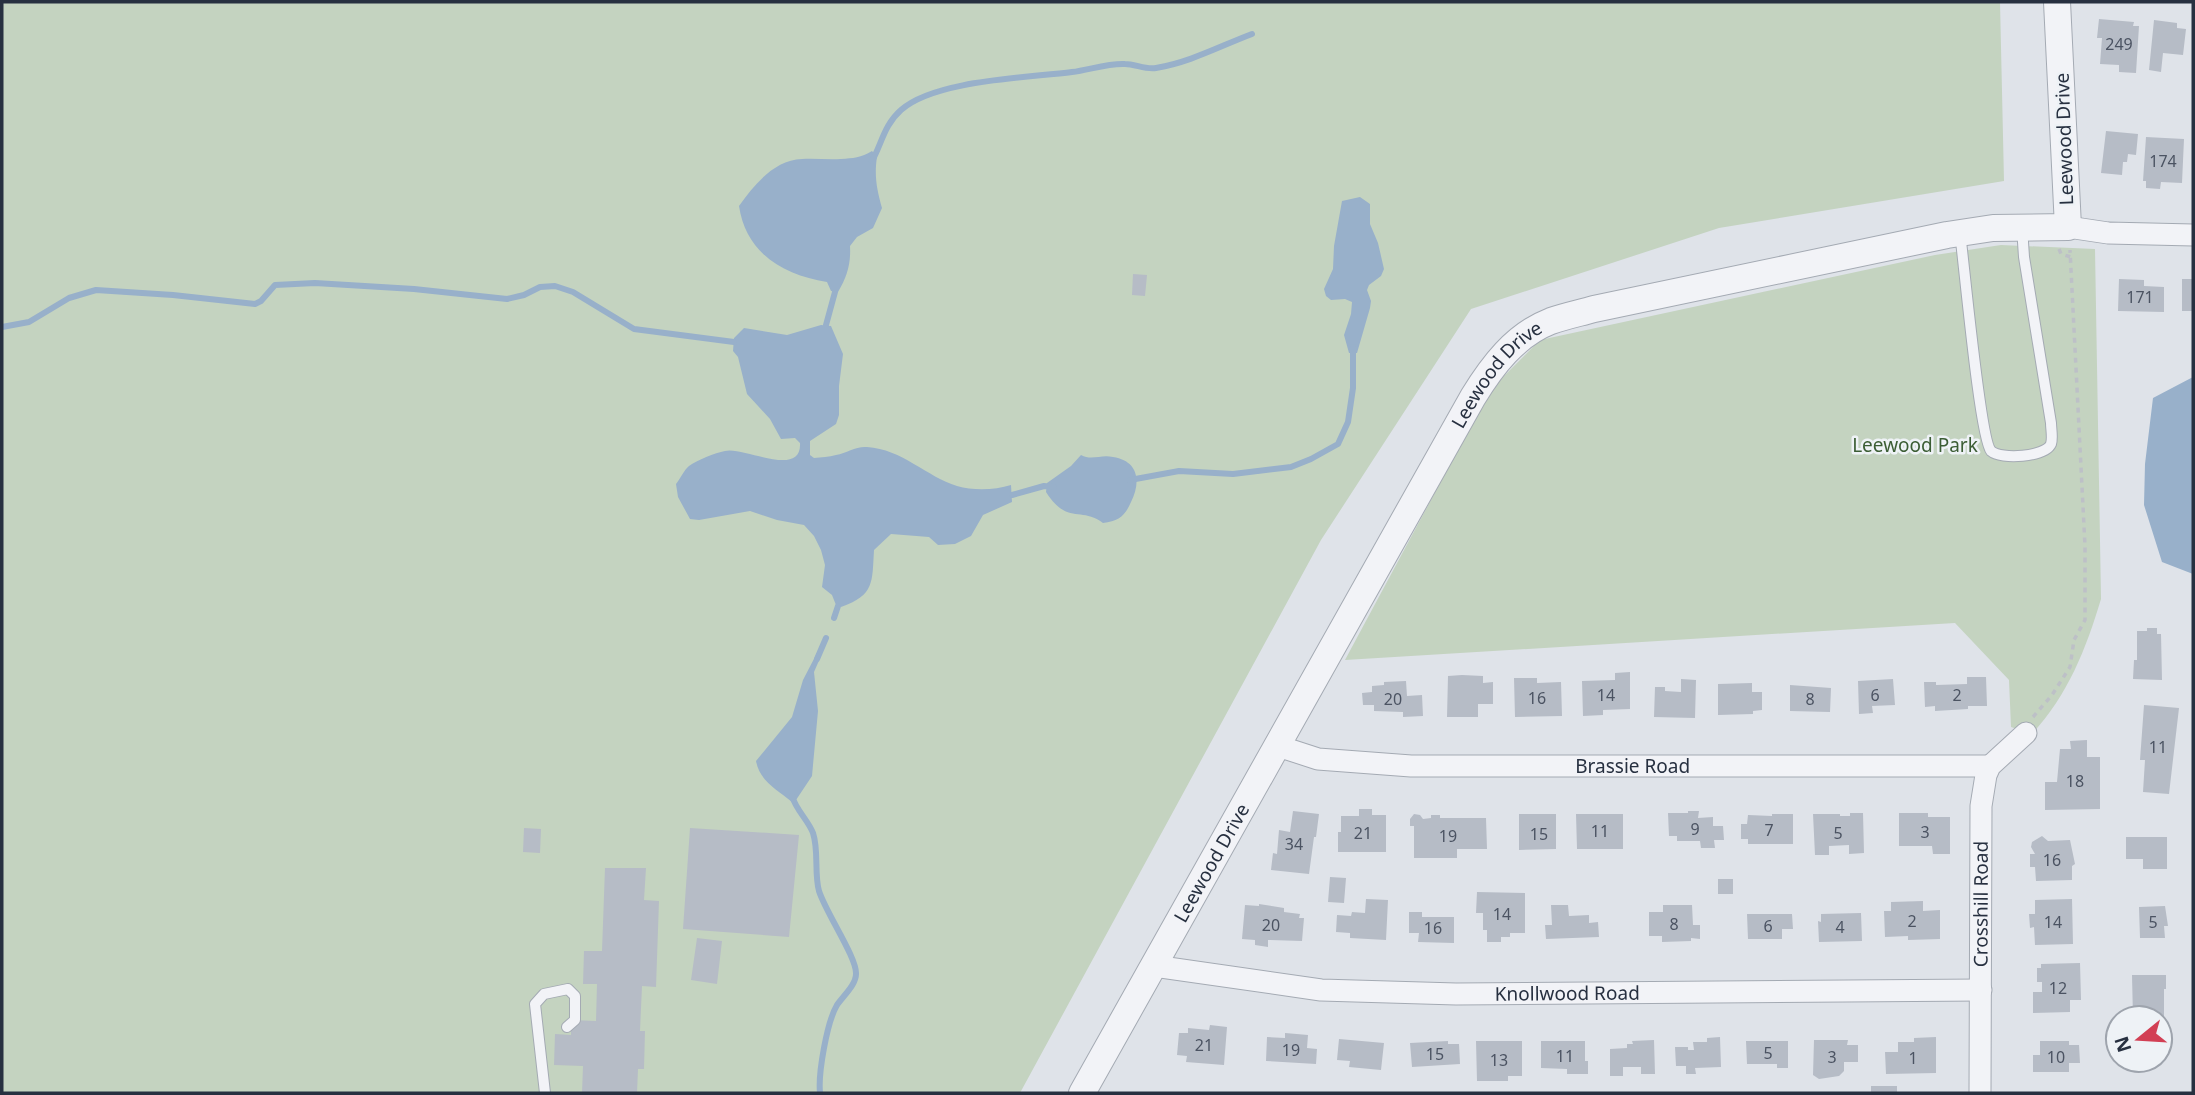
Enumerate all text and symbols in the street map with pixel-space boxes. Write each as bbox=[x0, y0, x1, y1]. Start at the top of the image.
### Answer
house number: 249 bbox=[2105, 33, 2133, 55]
street label: Leewood Drive bbox=[2049, 72, 2079, 206]
house number: 174 bbox=[2149, 150, 2177, 172]
house number: 171 bbox=[2126, 286, 2154, 308]
street label: Leewood Drive bbox=[1445, 315, 1547, 433]
park label: Leewood Park bbox=[1852, 432, 1978, 458]
house number: 14 bbox=[1597, 684, 1615, 706]
house number: 6 bbox=[1870, 684, 1880, 706]
house number: 2 bbox=[1952, 684, 1962, 706]
house number: 16 bbox=[1528, 687, 1546, 709]
house number: 20 bbox=[1384, 688, 1402, 710]
house number: 8 bbox=[1805, 688, 1815, 710]
house number: 11 bbox=[2149, 736, 2167, 758]
street label: Brassie Road bbox=[1575, 753, 1690, 779]
house number: 18 bbox=[2066, 770, 2084, 792]
street label: Leewood Drive bbox=[1167, 799, 1255, 927]
house number: 9 bbox=[1690, 818, 1700, 840]
house number: 7 bbox=[1764, 819, 1774, 841]
house number: 11 bbox=[1591, 820, 1609, 842]
house number: 3 bbox=[1920, 821, 1930, 843]
house number: 21 bbox=[1354, 822, 1372, 844]
house number: 5 bbox=[1833, 822, 1843, 844]
house number: 15 bbox=[1530, 823, 1548, 845]
house number: 19 bbox=[1439, 825, 1457, 847]
house number: 34 bbox=[1285, 833, 1303, 855]
street label: Crosshill Road bbox=[1967, 841, 1994, 967]
house number: 16 bbox=[2043, 849, 2061, 871]
house number: 14 bbox=[1493, 903, 1511, 925]
house number: 2 bbox=[1907, 910, 1917, 932]
house number: 14 bbox=[2044, 911, 2062, 933]
house number: 5 bbox=[2148, 911, 2158, 933]
house number: 8 bbox=[1669, 913, 1679, 935]
house number: 20 bbox=[1262, 914, 1280, 936]
house number: 6 bbox=[1763, 915, 1773, 937]
house number: 4 bbox=[1835, 916, 1845, 938]
house number: 16 bbox=[1424, 917, 1442, 939]
house number: 12 bbox=[2049, 977, 2067, 999]
street label: Knollwood Road bbox=[1495, 980, 1640, 1007]
north arrow bbox=[2104, 1004, 2174, 1074]
text: N bbox=[2108, 1033, 2138, 1056]
house number: 21 bbox=[1195, 1034, 1213, 1056]
house number: 19 bbox=[1282, 1039, 1300, 1061]
house number: 5 bbox=[1763, 1042, 1773, 1064]
house number: 15 bbox=[1426, 1043, 1444, 1065]
house number: 11 bbox=[1556, 1045, 1574, 1067]
house number: 3 bbox=[1827, 1046, 1837, 1068]
house number: 10 bbox=[2047, 1046, 2065, 1068]
house number: 1 bbox=[1908, 1047, 1918, 1069]
house number: 13 bbox=[1490, 1049, 1508, 1071]

